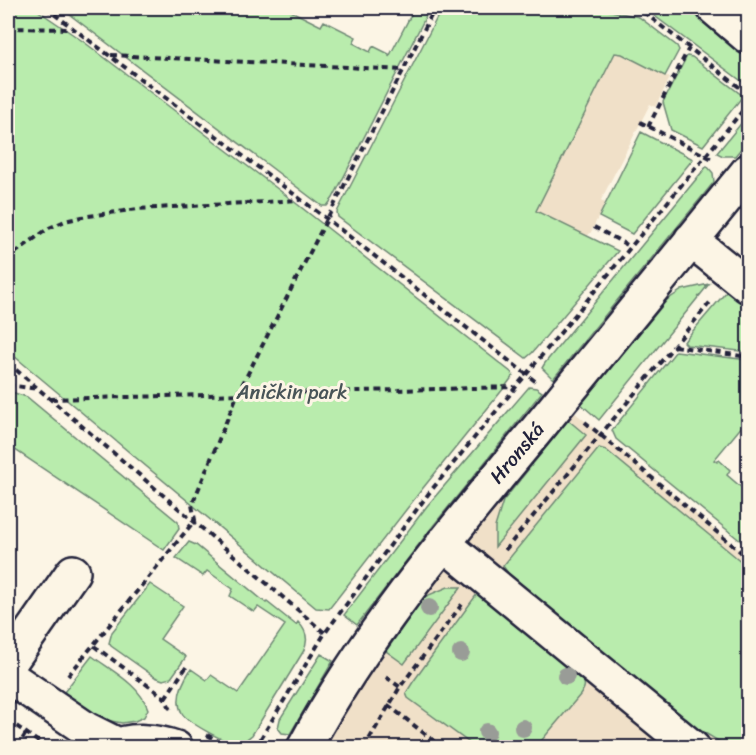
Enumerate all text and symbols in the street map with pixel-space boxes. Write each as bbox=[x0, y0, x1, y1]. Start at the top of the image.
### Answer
park label: Aničkin park bbox=[235, 375, 348, 410]
street label: Hronská bbox=[480, 414, 554, 492]

